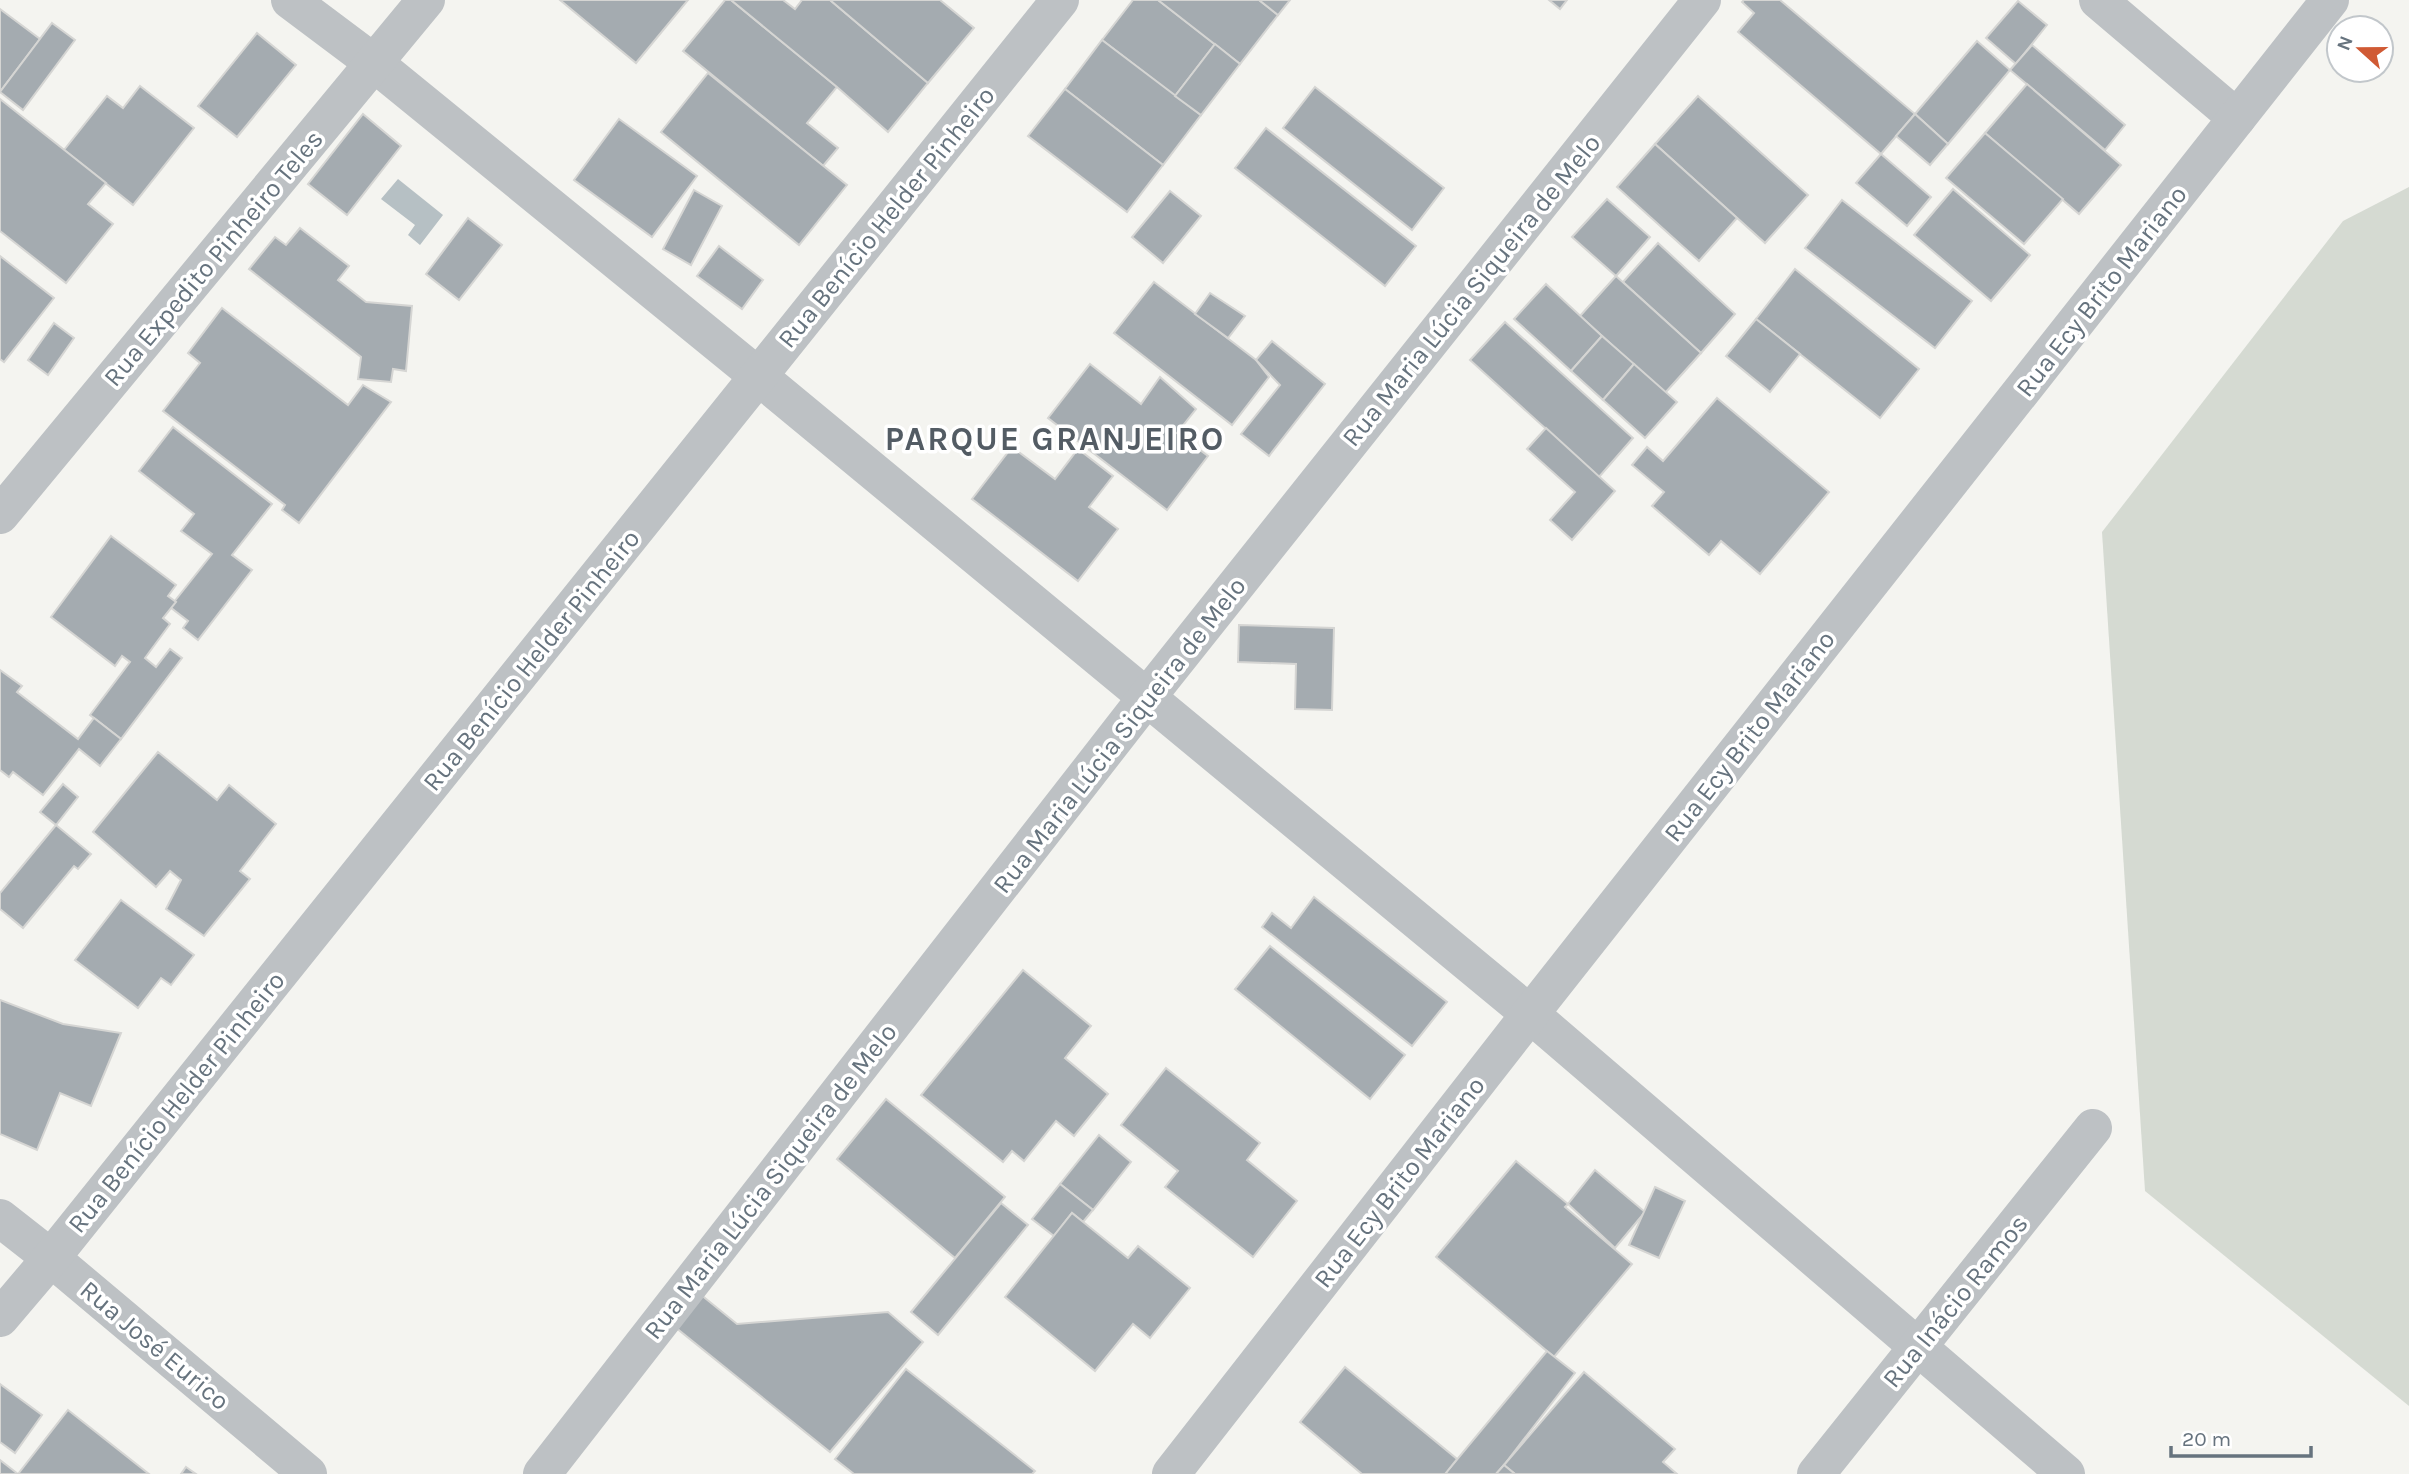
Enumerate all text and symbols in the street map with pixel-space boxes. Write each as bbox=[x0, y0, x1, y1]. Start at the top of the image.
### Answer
north arrow bbox=[2325, 14, 2395, 84]
text: N bbox=[2332, 33, 2358, 54]
street label: Rua Benício Helder Pinheiro bbox=[771, 80, 1001, 354]
street label: Rua Expedito Pinheiro Teles bbox=[97, 124, 330, 393]
street label: Rua Maria Lúcia Siqueira de Melo bbox=[1336, 128, 1607, 453]
street label: Rua Ecy Brito Mariano bbox=[2009, 179, 2194, 403]
district label: PARQUE GRANJEIRO bbox=[885, 420, 1225, 458]
street label: Rua Benício Helder Pinheiro bbox=[416, 523, 646, 797]
street label: Rua Maria Lúcia Siqueira de Melo bbox=[986, 571, 1253, 900]
street label: Rua Ecy Brito Mariano bbox=[1657, 624, 1842, 848]
street label: Rua Benício Helder Pinheiro bbox=[61, 965, 291, 1239]
street label: Rua Maria Lúcia Siqueira de Melo bbox=[637, 1017, 904, 1346]
street label: Rua Ecy Brito Mariano bbox=[1307, 1070, 1492, 1294]
street label: Rua Inácio Ramos bbox=[1876, 1209, 2035, 1394]
street label: Rua José Eurico bbox=[74, 1274, 236, 1417]
scale bar bbox=[2171, 1414, 2311, 1458]
text: 20 m bbox=[2182, 1427, 2231, 1451]

